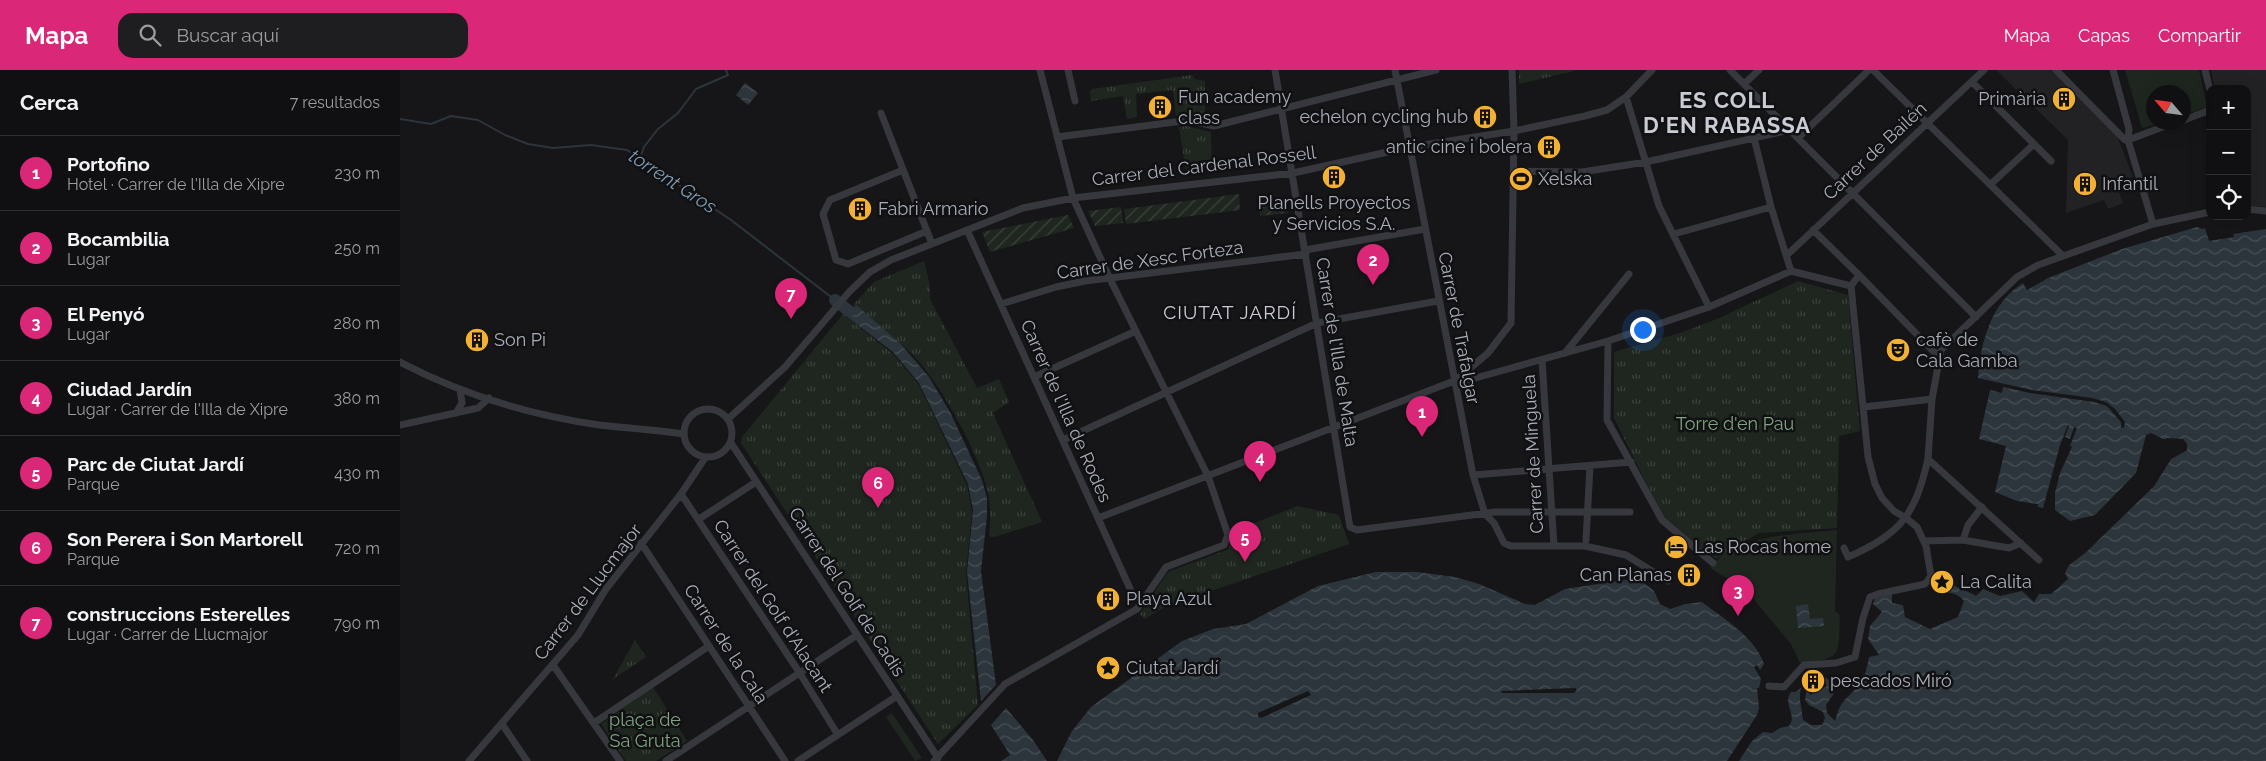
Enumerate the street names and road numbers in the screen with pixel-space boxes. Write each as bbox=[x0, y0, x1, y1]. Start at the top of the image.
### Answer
street label: Carrer de Bailén bbox=[1819, 97, 1931, 204]
street label: Carrer del Cardenal Rossell bbox=[1091, 141, 1317, 190]
street label: Carrer de Xesc Forteza bbox=[1055, 236, 1245, 283]
street label: Carrer de Trafalgar bbox=[1434, 250, 1485, 406]
street label: Carrer de l'Illa de Malta bbox=[1312, 256, 1363, 448]
street label: Carrer de l'Illa de Rodes bbox=[1017, 316, 1116, 506]
street label: Carrer de Minguela bbox=[1518, 374, 1547, 534]
street label: Carrer del Golf de Cadis bbox=[785, 503, 910, 680]
street label: Carrer del Golf d'Alacant bbox=[710, 516, 837, 696]
street label: Carrer de Llucmajor bbox=[529, 519, 646, 664]
street label: Carrer de la Cala bbox=[680, 580, 773, 707]

